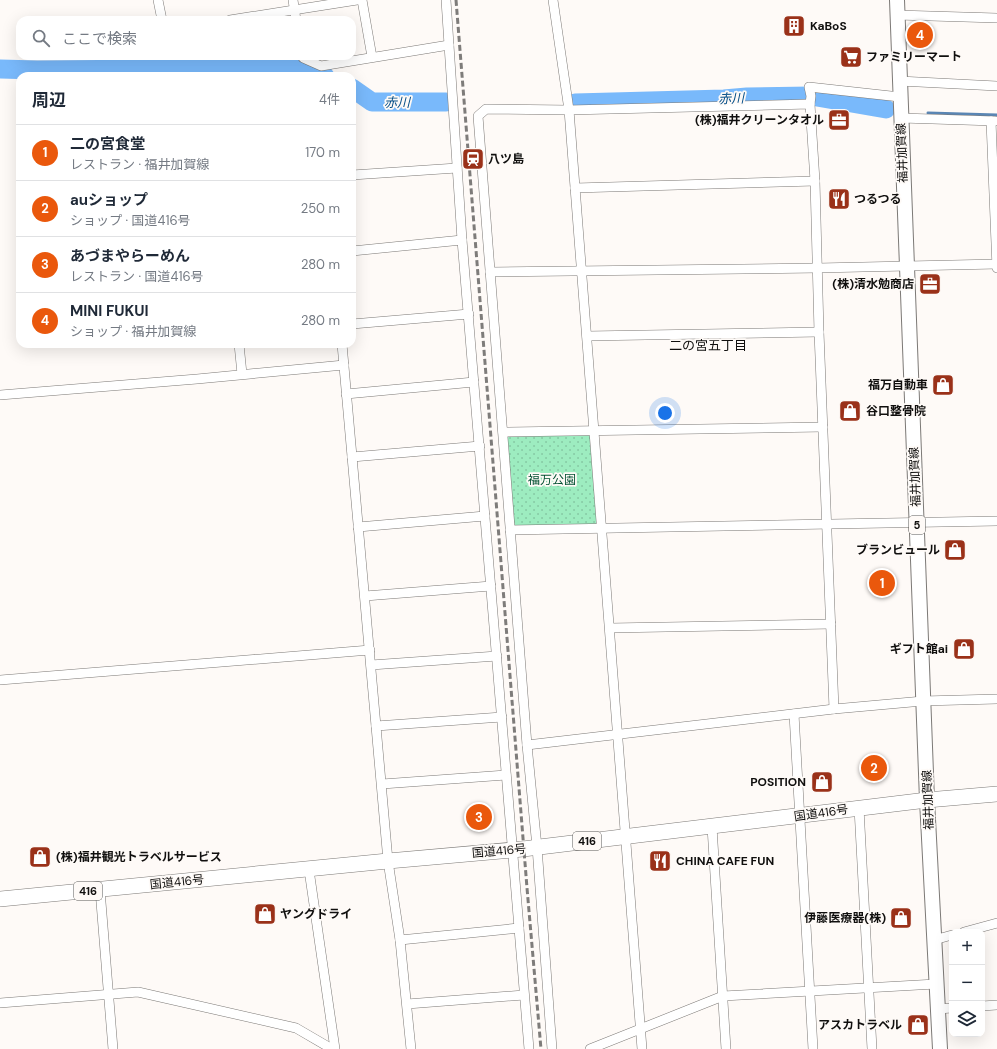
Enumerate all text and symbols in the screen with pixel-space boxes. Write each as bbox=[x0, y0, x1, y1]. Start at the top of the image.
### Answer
building icon: KaBoS bbox=[781, 13, 807, 39]
search box bbox=[16, 16, 356, 60]
place label: KaBoS bbox=[810, 18, 847, 34]
pin: 4 bbox=[907, 20, 933, 50]
icon: search bbox=[30, 27, 52, 49]
text: ここで検索 bbox=[62, 29, 137, 49]
supermarket icon: ファミリーマート bbox=[838, 44, 864, 70]
place label: ファミリーマート bbox=[866, 49, 962, 65]
text: 周辺 bbox=[32, 89, 66, 111]
water label: 赤川 bbox=[718, 89, 746, 107]
text: 4件 bbox=[319, 91, 340, 108]
water label: 赤川 bbox=[384, 94, 412, 111]
office icon: (株)福井クリーンタオル bbox=[826, 107, 852, 133]
place label: (株)福井クリーンタオル bbox=[695, 112, 824, 128]
street label: 福井加賀線 bbox=[893, 123, 911, 183]
text: 二の宮食堂 bbox=[70, 134, 145, 154]
text: 1 bbox=[43, 144, 47, 161]
text: 170 m bbox=[305, 144, 340, 161]
station icon: 八ツ島 bbox=[460, 146, 486, 172]
place label: 八ツ島 bbox=[488, 151, 524, 167]
text: レストラン · 福井加賀線 bbox=[70, 156, 210, 173]
restaurant icon: つるつる bbox=[826, 186, 852, 212]
text: auショップ bbox=[70, 190, 148, 210]
place label: つるつる bbox=[854, 191, 902, 207]
text: 2 bbox=[41, 200, 49, 217]
text: 250 m bbox=[301, 200, 340, 217]
text: ショップ · 国道416号 bbox=[70, 212, 191, 229]
text: あづまやらーめん bbox=[70, 246, 190, 266]
text: 3 bbox=[41, 256, 49, 273]
text: 280 m bbox=[301, 256, 340, 273]
text: レストラン · 国道416号 bbox=[70, 268, 204, 285]
office icon: (株)清水勉商店 bbox=[917, 271, 943, 297]
place label: (株)清水勉商店 bbox=[832, 276, 914, 292]
text: MINI FUKUI bbox=[70, 301, 149, 321]
text: 4 bbox=[41, 312, 49, 329]
text: 280 m bbox=[301, 312, 340, 329]
text: ショップ · 福井加賀線 bbox=[70, 323, 197, 340]
district label: 二の宮五丁目 bbox=[669, 337, 747, 354]
shop icon: 福万自動車 bbox=[930, 372, 956, 398]
place label: 福万自動車 bbox=[868, 377, 928, 393]
shop icon: 谷口整骨院 bbox=[837, 398, 863, 424]
your location bbox=[655, 403, 675, 423]
place label: 谷口整骨院 bbox=[866, 403, 926, 419]
street label: 福井加賀線 bbox=[906, 447, 924, 507]
park label: 福万公園 bbox=[528, 472, 576, 488]
road number: 5 bbox=[909, 516, 925, 534]
shop icon: ブランビュール bbox=[942, 537, 968, 563]
place label: ブランビュール bbox=[856, 542, 940, 558]
pin: 1 bbox=[869, 568, 895, 598]
shop icon: ギフト館ai bbox=[951, 636, 977, 662]
place label: ギフト館ai bbox=[890, 641, 948, 657]
pin: 2 bbox=[861, 753, 887, 783]
shop icon: POSITION bbox=[809, 769, 835, 795]
street label: 福井加賀線 bbox=[919, 770, 937, 830]
place label: POSITION bbox=[750, 774, 806, 790]
street label: 国道416号 bbox=[793, 801, 849, 825]
pin: 3 bbox=[466, 802, 492, 832]
road number: 416 bbox=[573, 832, 601, 850]
street label: 国道416号 bbox=[471, 841, 527, 861]
shop icon: (株)福井観光トラベルサービス bbox=[27, 844, 53, 870]
restaurant icon: CHINA CAFE FUN bbox=[647, 848, 673, 874]
place label: (株)福井観光トラベルサービス bbox=[56, 849, 222, 865]
place label: CHINA CAFE FUN bbox=[676, 853, 774, 869]
street label: 国道416号 bbox=[149, 871, 205, 893]
road number: 416 bbox=[74, 882, 102, 900]
shop icon: ヤングドライ bbox=[252, 901, 278, 927]
shop icon: 伊藤医療器(株) bbox=[888, 905, 914, 931]
place label: ヤングドライ bbox=[280, 906, 352, 922]
place label: 伊藤医療器(株) bbox=[804, 910, 886, 926]
map controls bbox=[949, 929, 985, 1037]
button: + bbox=[949, 929, 985, 965]
button: − bbox=[949, 965, 985, 1001]
button: layers bbox=[949, 1001, 985, 1037]
shop icon: アスカトラベル bbox=[905, 1012, 931, 1038]
place label: アスカトラベル bbox=[818, 1017, 902, 1033]

